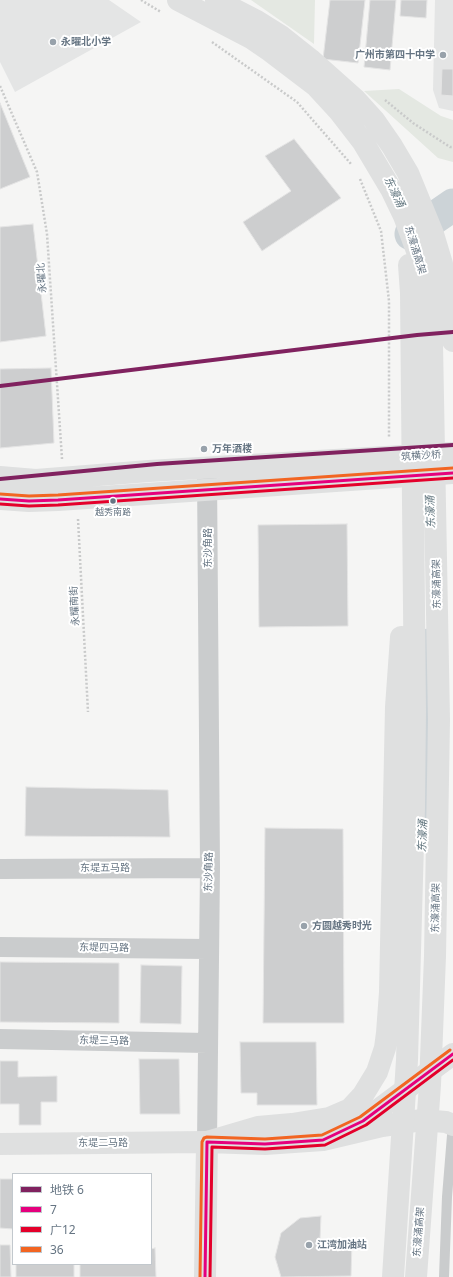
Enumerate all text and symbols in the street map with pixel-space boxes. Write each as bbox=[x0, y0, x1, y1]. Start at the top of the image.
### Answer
place label: 永曜北小学 bbox=[61, 36, 111, 48]
marker: 永曜北小学 bbox=[48, 37, 58, 47]
place label: 广州市第四十中学 bbox=[355, 49, 435, 61]
marker: 广州市第四十中学 bbox=[438, 50, 448, 60]
water label: 东濠涌 bbox=[381, 174, 407, 210]
street label: 东濠涌高架 bbox=[402, 224, 428, 276]
street label: 永曜北 bbox=[35, 263, 49, 293]
place label: 万年酒楼 bbox=[212, 443, 252, 455]
marker: 万年酒楼 bbox=[199, 444, 209, 454]
street label: 筑横沙桥 bbox=[401, 449, 441, 463]
water label: 东濠涌 bbox=[424, 495, 438, 529]
marker: 越秀南路 bbox=[108, 496, 118, 506]
place label: 越秀南路 bbox=[95, 507, 131, 517]
street label: 东沙角路 bbox=[202, 528, 214, 568]
street label: 东濠涌高架 bbox=[431, 559, 443, 609]
street label: 永耀南街 bbox=[68, 586, 82, 626]
water label: 东濠涌 bbox=[416, 819, 430, 853]
street label: 东沙角路 bbox=[203, 852, 215, 892]
street label: 东堤五马路 bbox=[80, 862, 130, 874]
street label: 东濠涌高架 bbox=[430, 883, 442, 933]
place label: 方圆越秀时光 bbox=[312, 920, 372, 932]
marker: 方圆越秀时光 bbox=[299, 921, 309, 931]
street label: 东堤四马路 bbox=[79, 942, 129, 954]
street label: 东堤三马路 bbox=[79, 1035, 129, 1047]
street label: 东堤二马路 bbox=[78, 1137, 128, 1149]
legend bbox=[12, 1173, 152, 1265]
text: 地铁 6 bbox=[50, 1181, 84, 1198]
text: 7 bbox=[50, 1201, 57, 1218]
street label: 东濠涌高架 bbox=[411, 1207, 427, 1257]
text: 广12 bbox=[50, 1221, 76, 1238]
place label: 江湾加油站 bbox=[317, 1239, 367, 1251]
marker: 江湾加油站 bbox=[304, 1240, 314, 1250]
text: 36 bbox=[50, 1241, 64, 1258]

